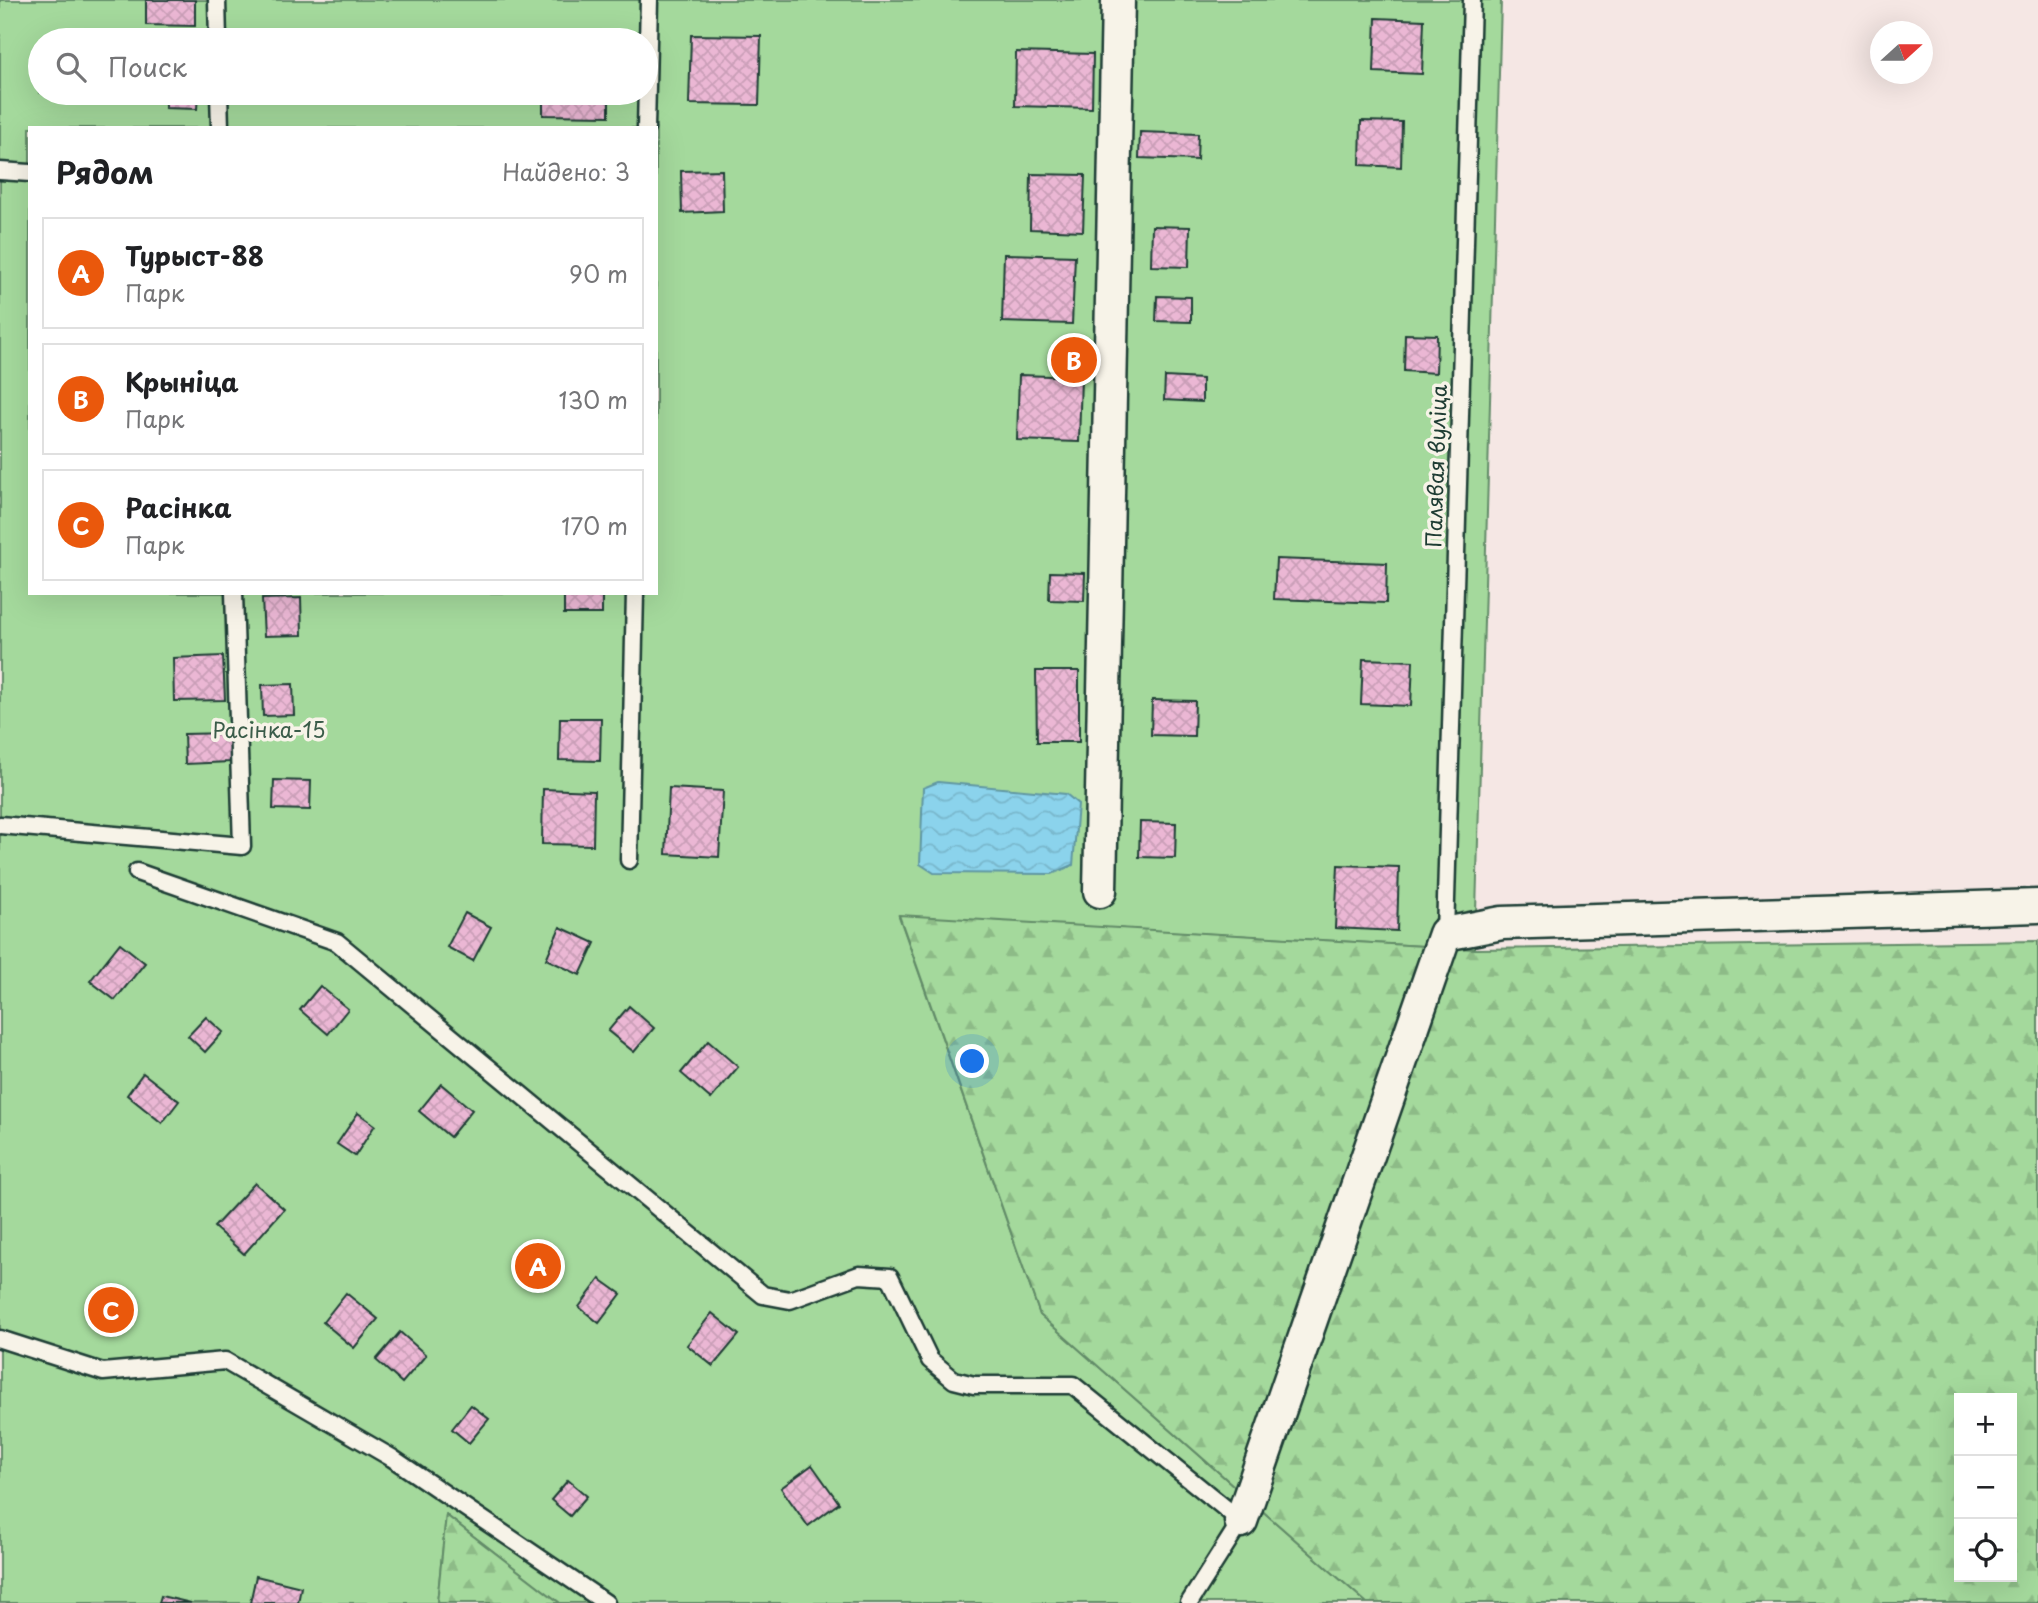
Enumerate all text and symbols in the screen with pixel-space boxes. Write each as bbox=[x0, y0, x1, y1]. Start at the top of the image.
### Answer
north arrow bbox=[1870, 21, 1933, 84]
search box bbox=[28, 28, 658, 105]
text: Поиск bbox=[108, 47, 187, 86]
icon: search bbox=[52, 48, 90, 86]
text: Рядом bbox=[56, 149, 154, 194]
text: Найдено: 3 bbox=[502, 154, 630, 189]
text: Турыст-88 bbox=[125, 236, 264, 275]
text: A bbox=[72, 256, 90, 291]
text: 90 m bbox=[569, 256, 628, 291]
text: Парк bbox=[125, 275, 184, 310]
pin: B bbox=[1051, 334, 1097, 386]
text: Крыніца bbox=[125, 362, 239, 401]
text: B bbox=[73, 382, 89, 417]
text: 130 m bbox=[558, 382, 628, 417]
street label: Палявая вуліца bbox=[1416, 384, 1454, 548]
text: Парк bbox=[125, 401, 184, 436]
text: Расінка bbox=[125, 488, 232, 527]
text: C bbox=[72, 508, 90, 543]
text: 170 m bbox=[561, 508, 628, 543]
text: Парк bbox=[125, 527, 184, 562]
park label: Расінка-15 bbox=[213, 713, 325, 745]
your location bbox=[955, 1044, 989, 1078]
pin: A bbox=[515, 1240, 561, 1292]
pin: C bbox=[88, 1284, 134, 1336]
map controls bbox=[1954, 1393, 2017, 1582]
button: + bbox=[1954, 1393, 2017, 1456]
button: − bbox=[1954, 1456, 2017, 1519]
button: locate bbox=[1954, 1519, 2017, 1582]

